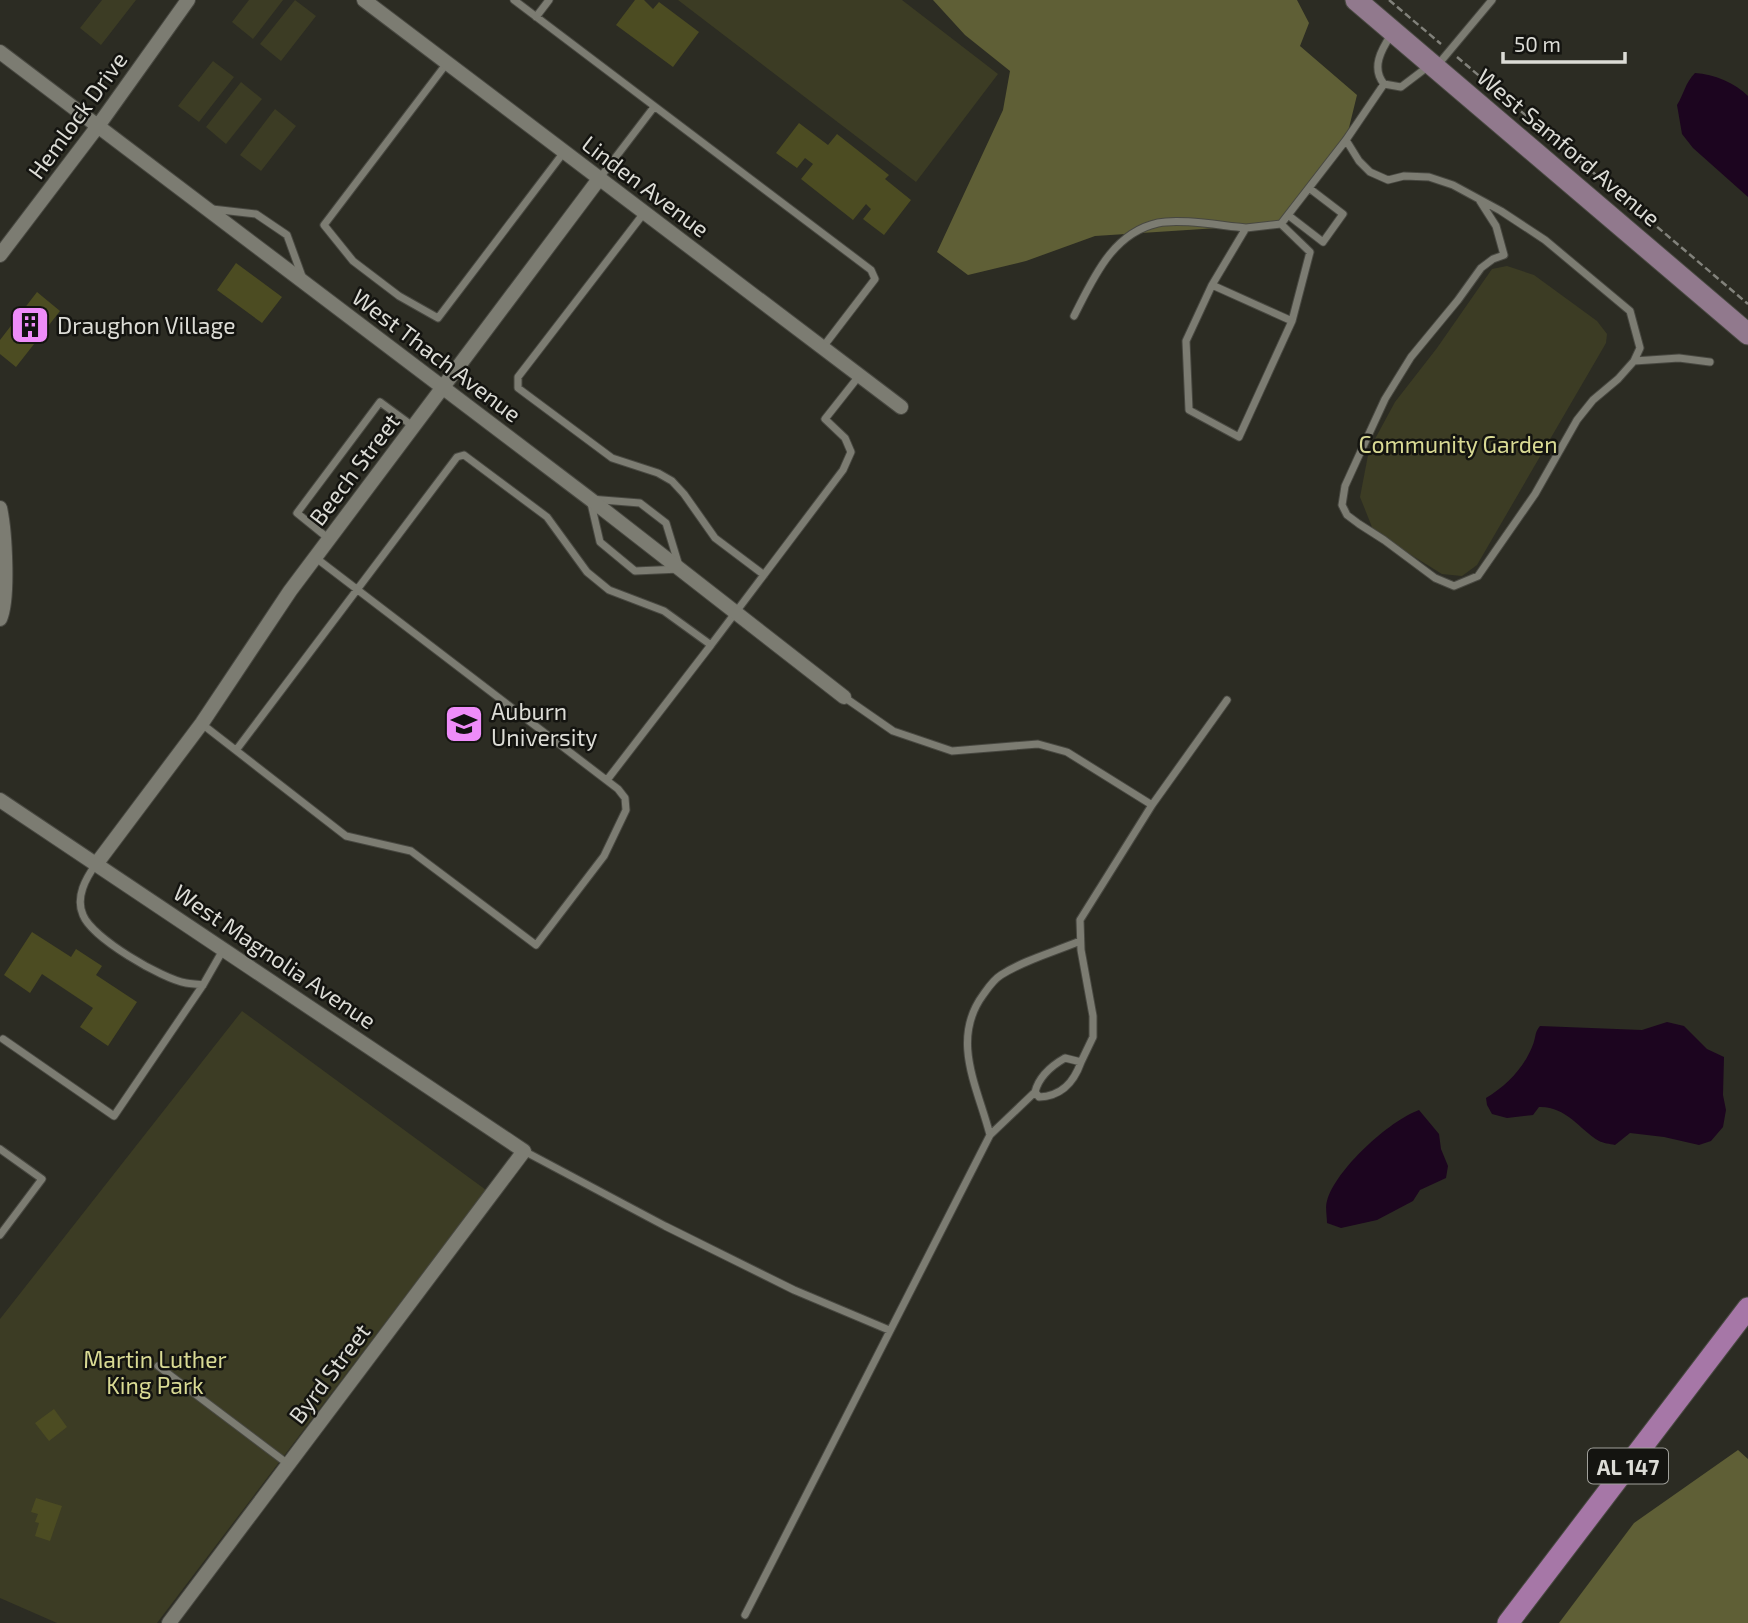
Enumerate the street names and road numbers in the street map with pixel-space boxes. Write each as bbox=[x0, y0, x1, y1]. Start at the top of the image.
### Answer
street label: Hemlock Drive bbox=[22, 46, 132, 184]
street label: West Samford Avenue bbox=[1472, 62, 1666, 232]
street label: Linden Avenue bbox=[577, 129, 715, 243]
street label: West Thach Avenue bbox=[347, 282, 527, 428]
street label: Beech Street bbox=[303, 407, 405, 530]
street label: West Magnolia Avenue bbox=[168, 878, 382, 1034]
street label: Byrd Street bbox=[282, 1317, 376, 1428]
road number: AL 147 bbox=[1588, 1448, 1668, 1484]

